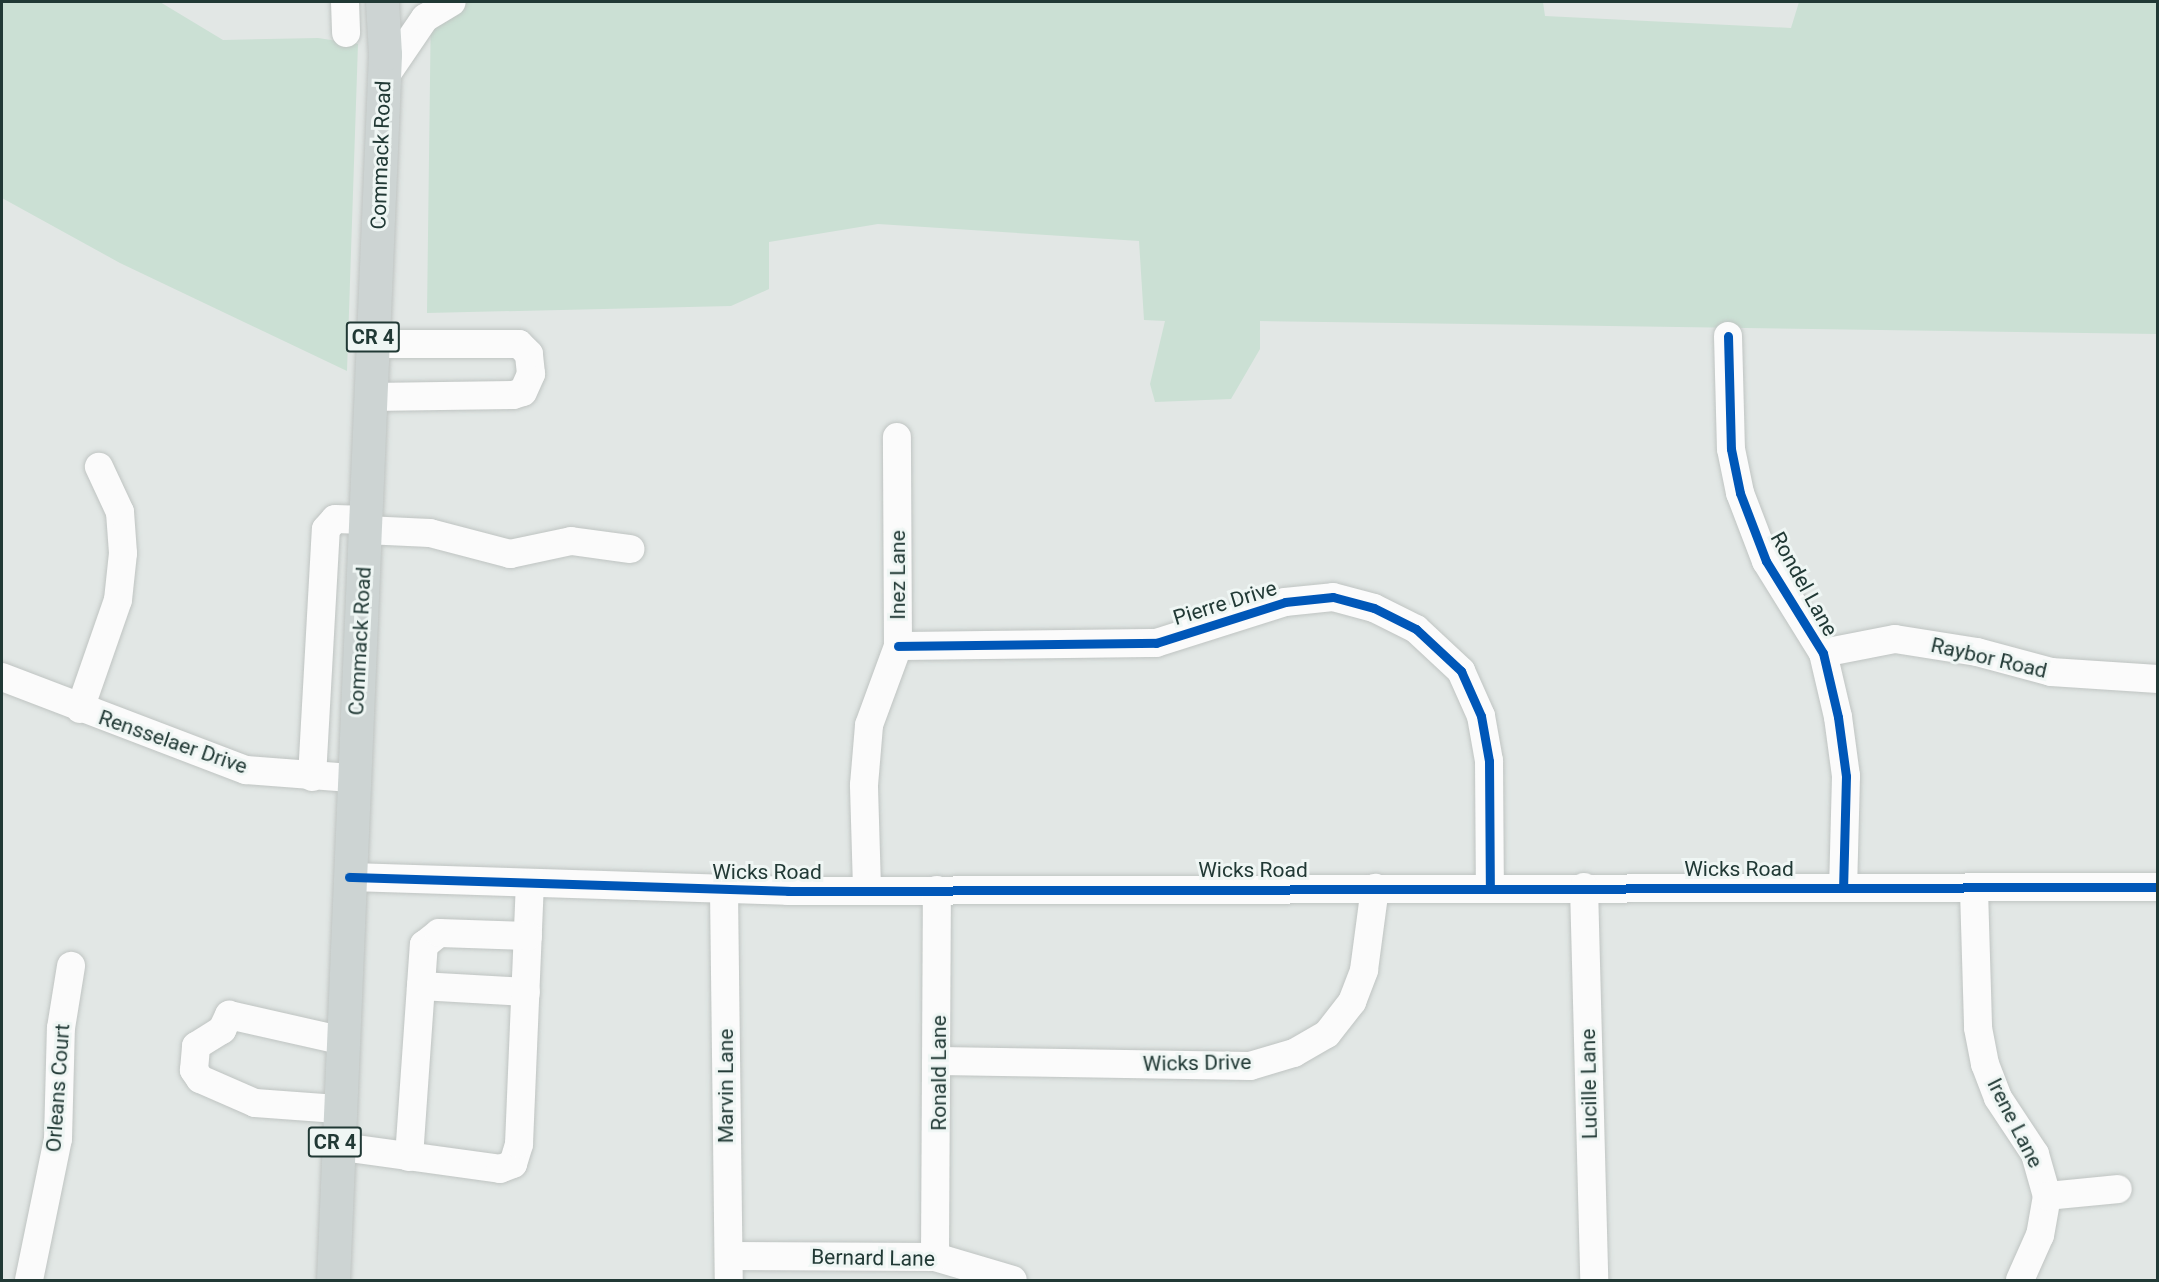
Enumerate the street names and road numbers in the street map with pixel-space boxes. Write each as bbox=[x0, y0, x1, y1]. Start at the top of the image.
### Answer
street label: Commack Road bbox=[366, 80, 396, 230]
road number: CR 4 bbox=[344, 320, 401, 354]
street label: Rondel Lane bbox=[1765, 527, 1843, 641]
street label: Inez Lane bbox=[885, 530, 911, 620]
street label: Commack Road bbox=[344, 566, 376, 716]
street label: Pierre Drive bbox=[1170, 575, 1280, 631]
street label: Raybor Road bbox=[1928, 632, 2050, 684]
street label: Rensselaer Drive bbox=[95, 705, 251, 779]
street label: Wicks Road bbox=[1684, 856, 1794, 882]
street label: Wicks Road bbox=[1198, 857, 1308, 883]
street label: Wicks Road bbox=[712, 859, 822, 885]
street label: Ronald Lane bbox=[926, 1015, 952, 1131]
street label: Orleans Court bbox=[41, 1023, 75, 1153]
street label: Marvin Lane bbox=[713, 1029, 739, 1143]
street label: Lucille Lane bbox=[1575, 1029, 1603, 1139]
street label: Wicks Drive bbox=[1142, 1049, 1252, 1077]
street label: Irene Lane bbox=[1982, 1074, 2048, 1172]
road number: CR 4 bbox=[306, 1125, 364, 1159]
street label: Bernard Lane bbox=[811, 1244, 935, 1272]

